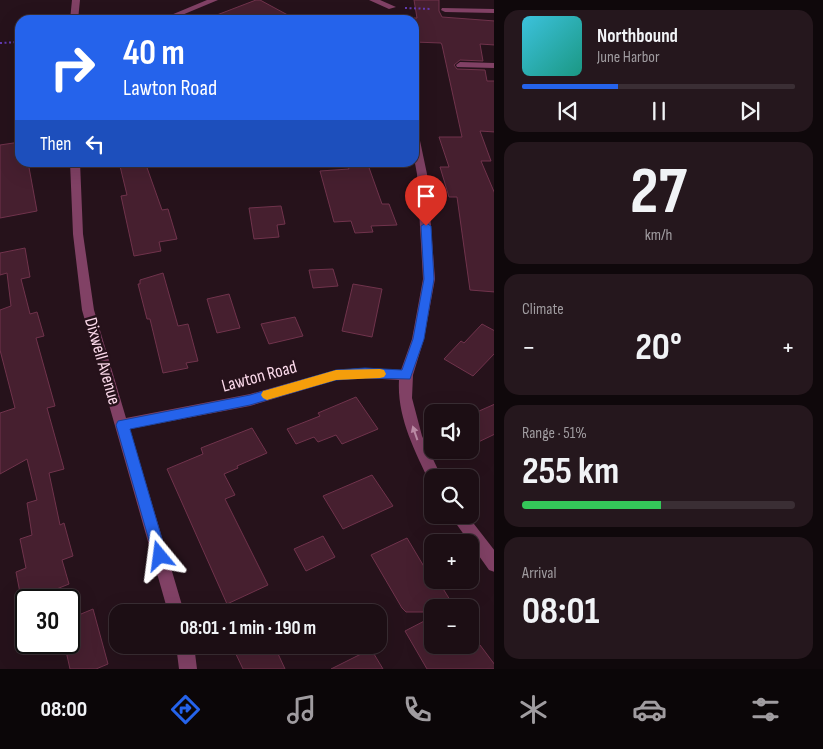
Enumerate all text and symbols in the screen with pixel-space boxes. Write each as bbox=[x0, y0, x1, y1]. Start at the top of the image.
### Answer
text: Northbound bbox=[597, 25, 678, 48]
text: 40 m bbox=[123, 32, 185, 75]
icon: right bbox=[40, 35, 105, 100]
text: June Harbor bbox=[597, 48, 660, 67]
text: Lawton Road bbox=[123, 75, 217, 102]
icon: previous bbox=[554, 97, 582, 125]
icon: pause bbox=[645, 97, 673, 125]
icon: next bbox=[736, 97, 764, 125]
icon: left bbox=[81, 130, 109, 158]
text: Then bbox=[40, 133, 71, 156]
text: 27 bbox=[630, 154, 687, 232]
pin bbox=[405, 175, 447, 226]
icon: arrive bbox=[412, 182, 440, 210]
text: km/h bbox=[645, 226, 672, 245]
text: Climate bbox=[522, 300, 564, 319]
street label: Dixwell Avenue bbox=[80, 315, 125, 407]
text: 20° bbox=[635, 325, 682, 370]
text: − bbox=[522, 331, 536, 364]
text: + bbox=[781, 331, 795, 364]
street label: Lawton Road bbox=[219, 356, 299, 397]
map controls bbox=[424, 404, 479, 654]
button: sound bbox=[424, 404, 479, 459]
text: Range · 51% bbox=[522, 424, 587, 443]
one-way arrow bbox=[411, 425, 419, 440]
text: 255 km bbox=[522, 449, 619, 494]
button: search bbox=[424, 469, 479, 524]
position arrow bbox=[133, 529, 185, 581]
button: + bbox=[424, 534, 479, 589]
text: Arrival bbox=[522, 564, 556, 583]
speed limit sign: 30 bbox=[15, 589, 80, 654]
text: 08:01 bbox=[522, 589, 600, 634]
button: − bbox=[424, 599, 479, 654]
text: 08:01 · 1 min · 190 m bbox=[180, 617, 316, 640]
icon: directions bbox=[168, 692, 203, 727]
icon: music bbox=[284, 692, 319, 727]
icon: phone bbox=[400, 692, 435, 727]
icon: climate bbox=[516, 692, 551, 727]
icon: car bbox=[632, 692, 667, 727]
icon: filters bbox=[748, 692, 783, 727]
text: 08:00 bbox=[40, 696, 87, 723]

